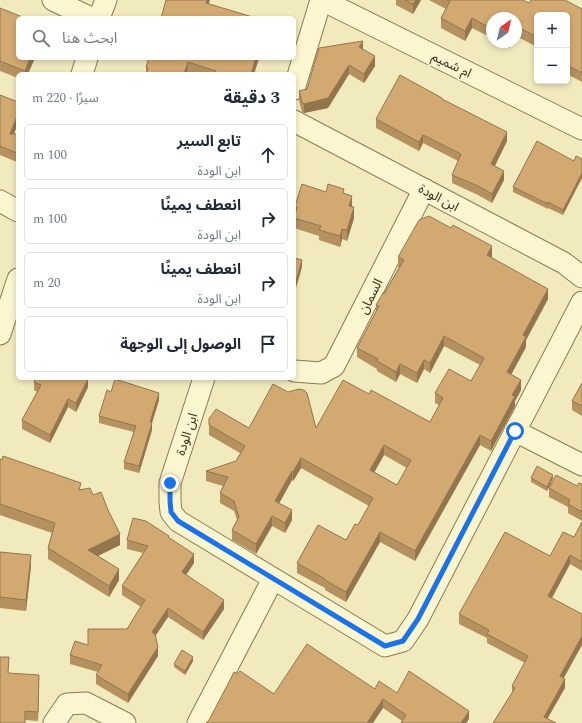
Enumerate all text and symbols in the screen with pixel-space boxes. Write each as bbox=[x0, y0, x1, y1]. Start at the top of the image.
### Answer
north arrow bbox=[486, 12, 522, 48]
map controls bbox=[534, 12, 570, 84]
button: + bbox=[534, 12, 570, 48]
search box bbox=[16, 16, 296, 60]
icon: search bbox=[30, 27, 52, 49]
text: ابحث هنا bbox=[62, 27, 117, 50]
street label: ام شميم bbox=[428, 47, 475, 83]
button: − bbox=[534, 48, 570, 84]
text: 3 دقيقة bbox=[223, 85, 280, 111]
text: سيرًا · 220 m bbox=[32, 88, 99, 108]
text: تابع السير bbox=[177, 130, 241, 153]
icon: ahead bbox=[257, 144, 279, 166]
text: 100 m bbox=[33, 145, 67, 165]
text: ابن الودة bbox=[198, 161, 241, 181]
street label: ابن الودة bbox=[415, 179, 462, 217]
text: انعطف يمينًا bbox=[161, 194, 241, 217]
icon: right bbox=[257, 208, 279, 230]
text: 100 m bbox=[33, 209, 67, 229]
text: ابن الودة bbox=[198, 225, 241, 245]
text: انعطف يمينًا bbox=[161, 258, 241, 281]
icon: right bbox=[257, 272, 279, 294]
text: 20 m bbox=[33, 273, 60, 293]
street label: السمان bbox=[353, 275, 388, 318]
text: ابن الودة bbox=[198, 289, 241, 309]
text: الوصول إلى الوجهة bbox=[120, 333, 241, 356]
icon: arrive bbox=[257, 333, 279, 355]
street label: ابن الودة bbox=[171, 411, 203, 458]
route start bbox=[506, 422, 524, 440]
route end bbox=[161, 474, 179, 492]

